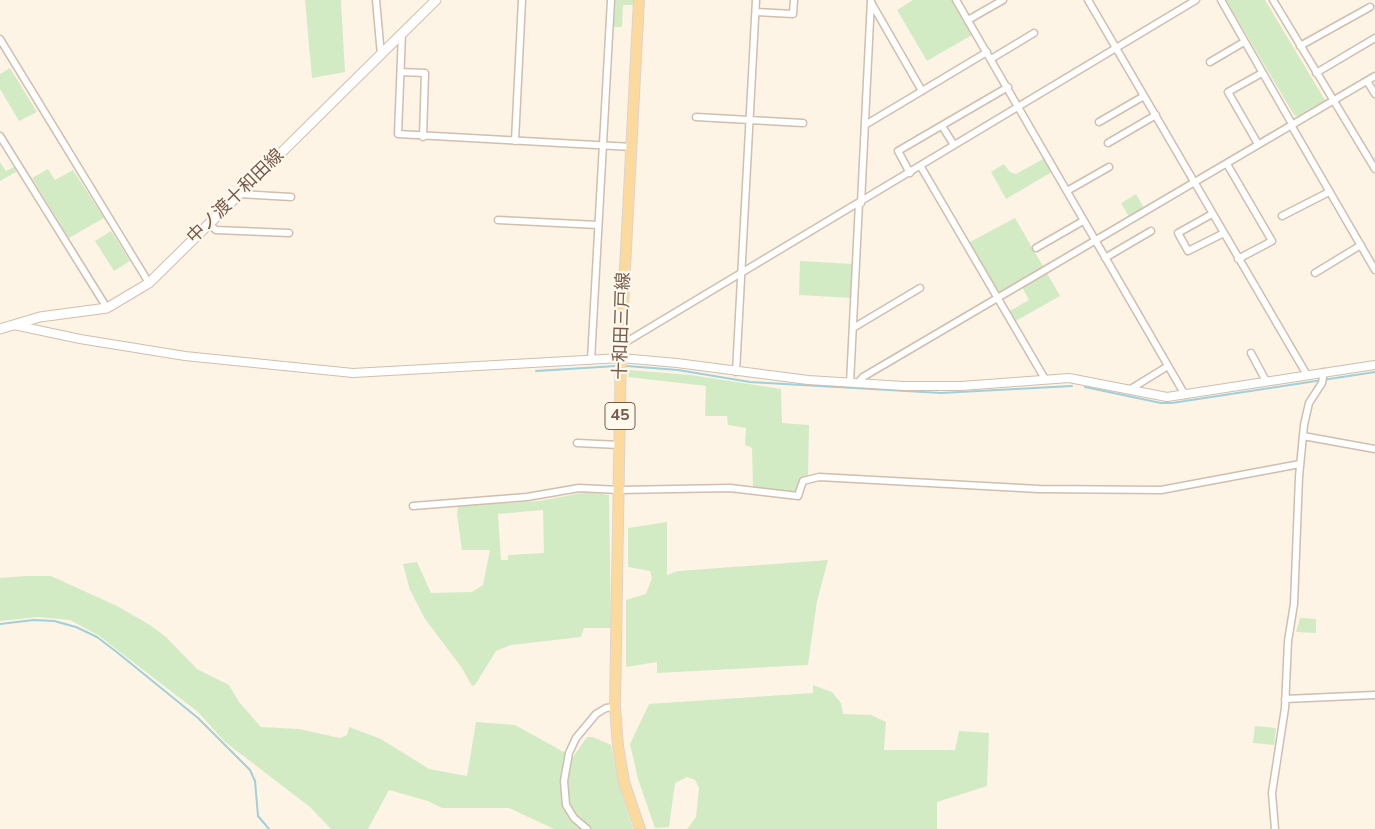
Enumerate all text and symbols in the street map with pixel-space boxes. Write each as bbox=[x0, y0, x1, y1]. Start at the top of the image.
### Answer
street label: 中ノ渡十和田線 bbox=[183, 145, 289, 249]
street label: 十和田三戸線 bbox=[610, 272, 636, 380]
road number: 45 bbox=[605, 402, 635, 430]

